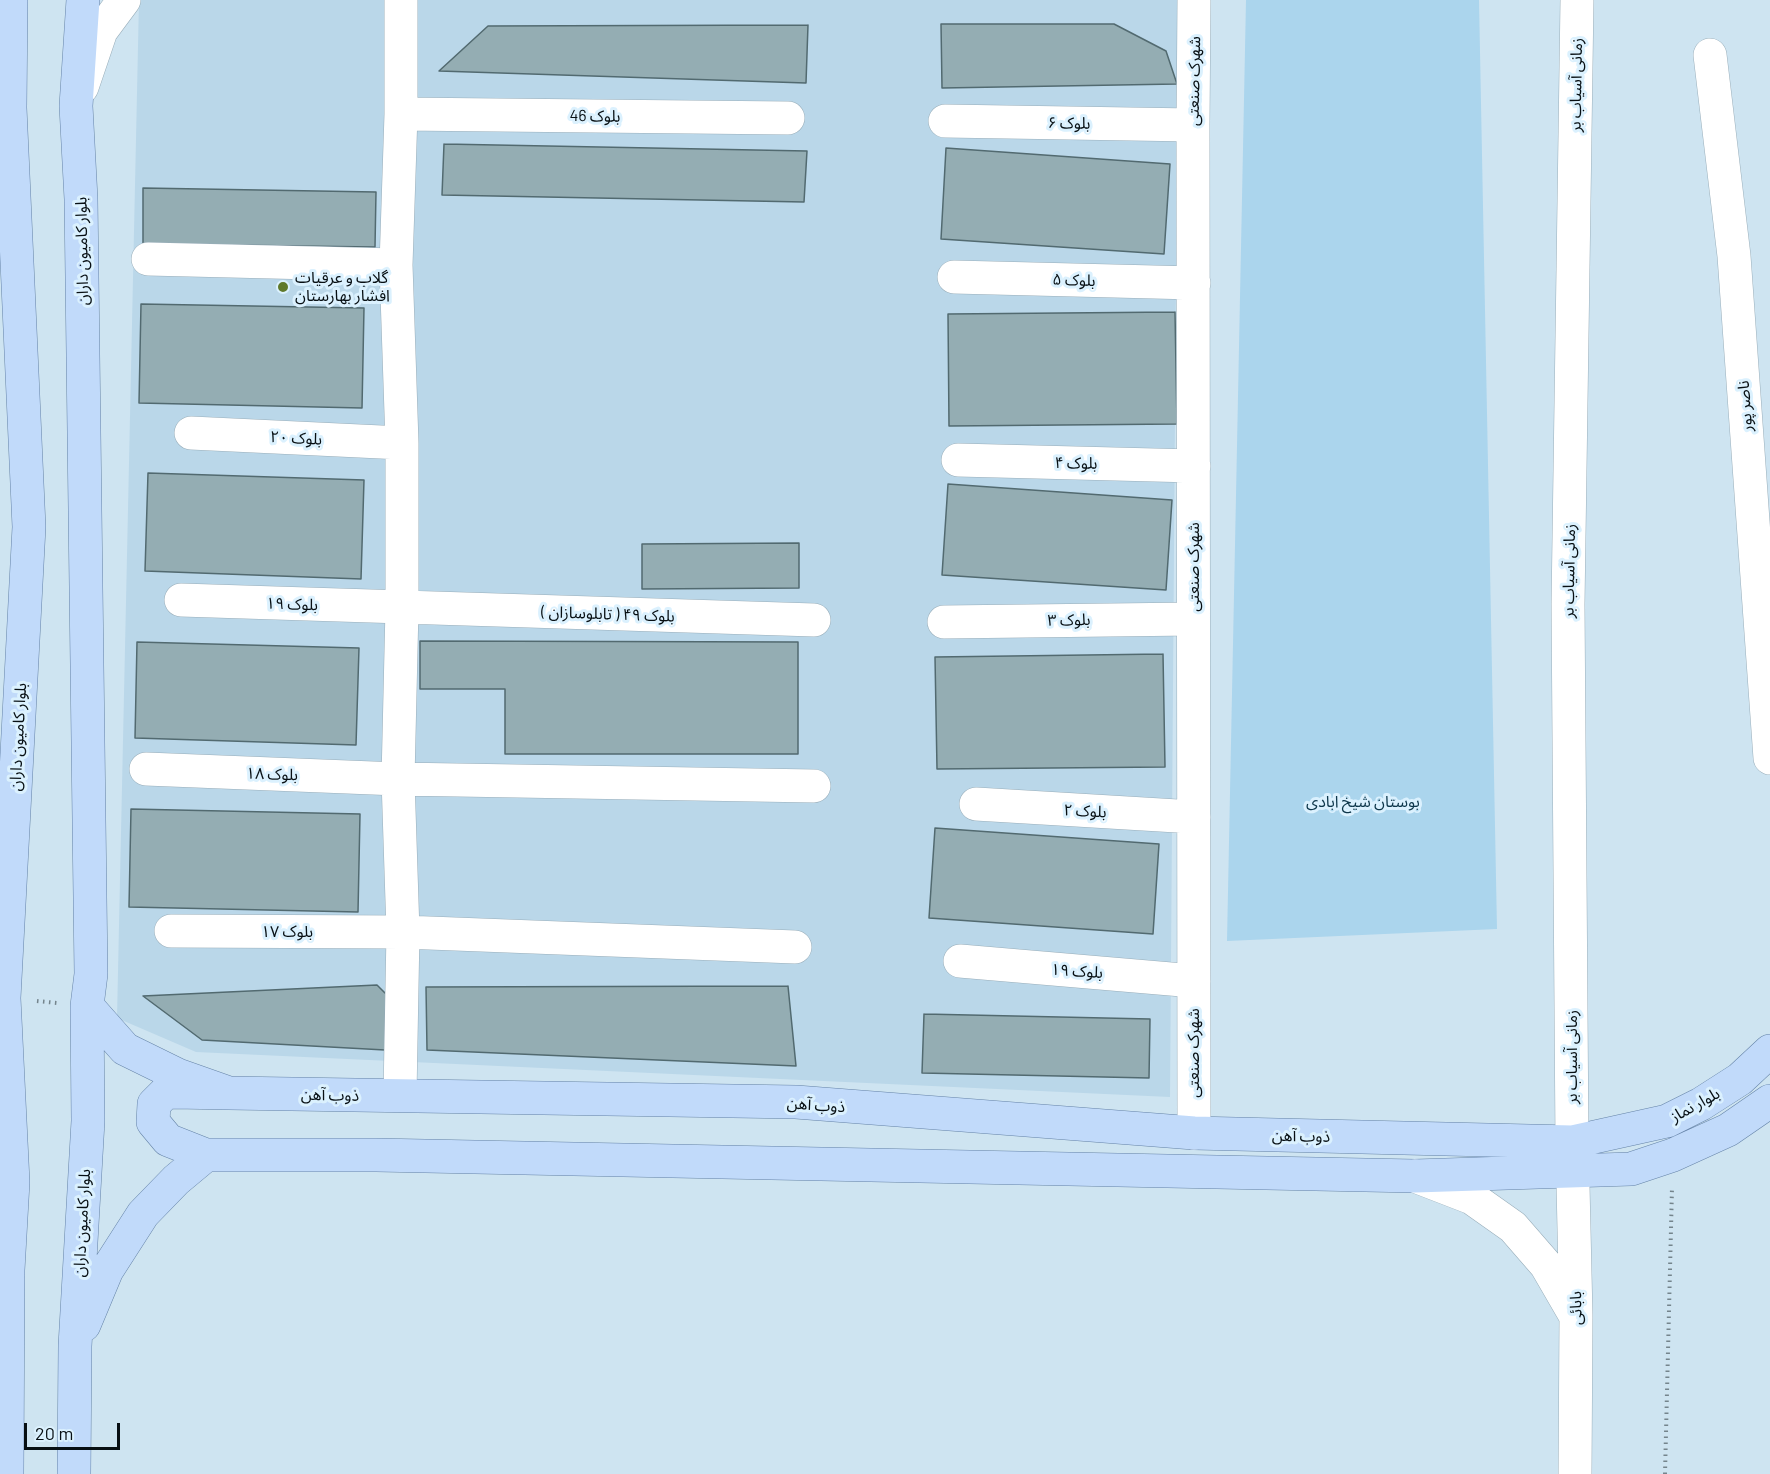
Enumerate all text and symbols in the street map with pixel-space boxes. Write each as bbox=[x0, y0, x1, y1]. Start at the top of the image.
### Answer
street label: شهرک صنعتی bbox=[1184, 36, 1204, 126]
street label: زمانی آسیاب بر bbox=[1566, 38, 1586, 132]
street label: بلوک 46 bbox=[569, 106, 621, 126]
street label: بلوک ۶ bbox=[1047, 113, 1091, 133]
street label: بلوار کامیون داران bbox=[71, 197, 93, 305]
place label: گلاب و عرقیات افشار بهارستان bbox=[295, 268, 390, 306]
street label: بلوک ۵ bbox=[1052, 270, 1096, 290]
marker: گلاب و عرقیات افشار بهارستان bbox=[276, 280, 290, 294]
street label: ناصر پور bbox=[1734, 380, 1756, 432]
street label: بلوک ۲۰ bbox=[269, 427, 323, 449]
street label: بلوک ۴ bbox=[1054, 453, 1098, 473]
street label: شهرک صنعتی bbox=[1184, 522, 1204, 612]
street label: زمانی آسیاب بر bbox=[1559, 524, 1579, 618]
street label: بلوک ۱۹ bbox=[266, 593, 318, 615]
street label: بلوک ۴۹ ( تابلوسازان ) bbox=[541, 602, 675, 626]
street label: بلوک ۳ bbox=[1047, 610, 1091, 630]
street label: بلوار کامیون داران bbox=[6, 682, 30, 792]
street label: بلوک ۱۸ bbox=[246, 763, 298, 785]
park label: بوستان شیخ ابادی bbox=[1306, 792, 1420, 812]
street label: بلوک ۲ bbox=[1063, 800, 1107, 822]
street label: بلوک ۱۷ bbox=[261, 922, 313, 942]
street label: بلوک ۱۹ bbox=[1050, 960, 1104, 982]
street label: شهرک صنعتی bbox=[1184, 1008, 1204, 1098]
street label: زمانی آسیاب بر bbox=[1562, 1010, 1582, 1104]
street label: بلوار نماز bbox=[1667, 1084, 1723, 1126]
street label: ذوب آهن bbox=[301, 1085, 359, 1105]
street label: ذوب آهن bbox=[786, 1093, 846, 1117]
street label: ذوب آهن bbox=[1272, 1126, 1330, 1146]
street label: بلوار کامیون داران bbox=[70, 1168, 94, 1278]
street label: بابائی bbox=[1566, 1291, 1586, 1325]
scale bar bbox=[27, 1411, 123, 1449]
text: 20 m bbox=[35, 1422, 73, 1444]

